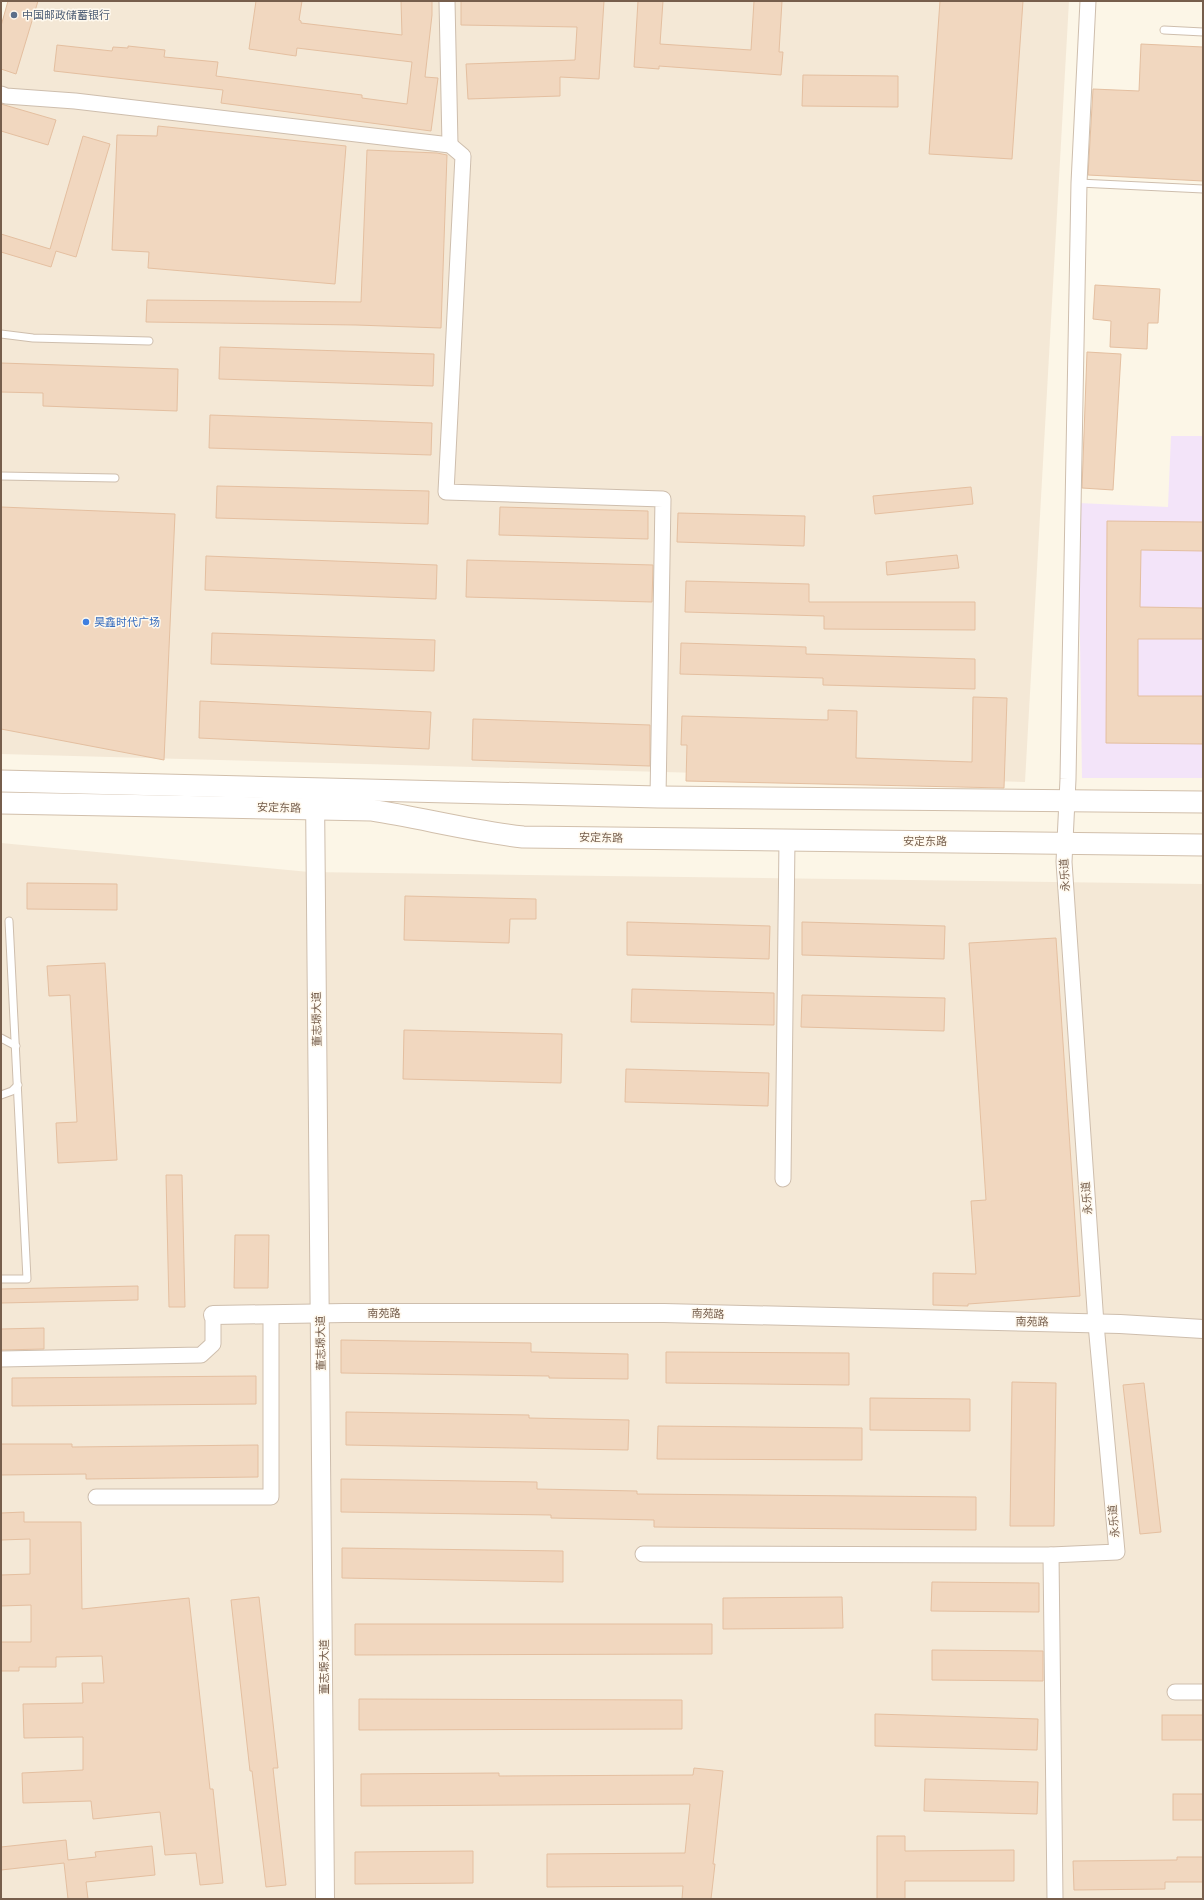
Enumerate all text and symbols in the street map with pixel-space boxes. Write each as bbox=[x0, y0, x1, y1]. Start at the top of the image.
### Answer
place label: 中国邮政储蓄银行 bbox=[22, 8, 110, 23]
marker: 中国邮政储蓄银行 bbox=[9, 10, 19, 20]
place label: 昊鑫时代广场 bbox=[94, 615, 160, 630]
marker: 昊鑫时代广场 bbox=[81, 617, 91, 627]
street label: 安定东路 bbox=[257, 800, 301, 816]
street label: 安定东路 bbox=[579, 830, 623, 846]
street label: 安定东路 bbox=[903, 834, 947, 849]
street label: 永乐道 bbox=[1057, 858, 1073, 892]
street label: 董志塬大道 bbox=[309, 991, 325, 1047]
street label: 永乐道 bbox=[1078, 1181, 1096, 1215]
street label: 南苑路 bbox=[368, 1306, 401, 1321]
street label: 南苑路 bbox=[691, 1306, 725, 1322]
street label: 南苑路 bbox=[1015, 1314, 1049, 1330]
street label: 董志塬大道 bbox=[313, 1315, 329, 1371]
street label: 永乐道 bbox=[1105, 1504, 1123, 1538]
street label: 董志塬大道 bbox=[317, 1640, 332, 1695]

